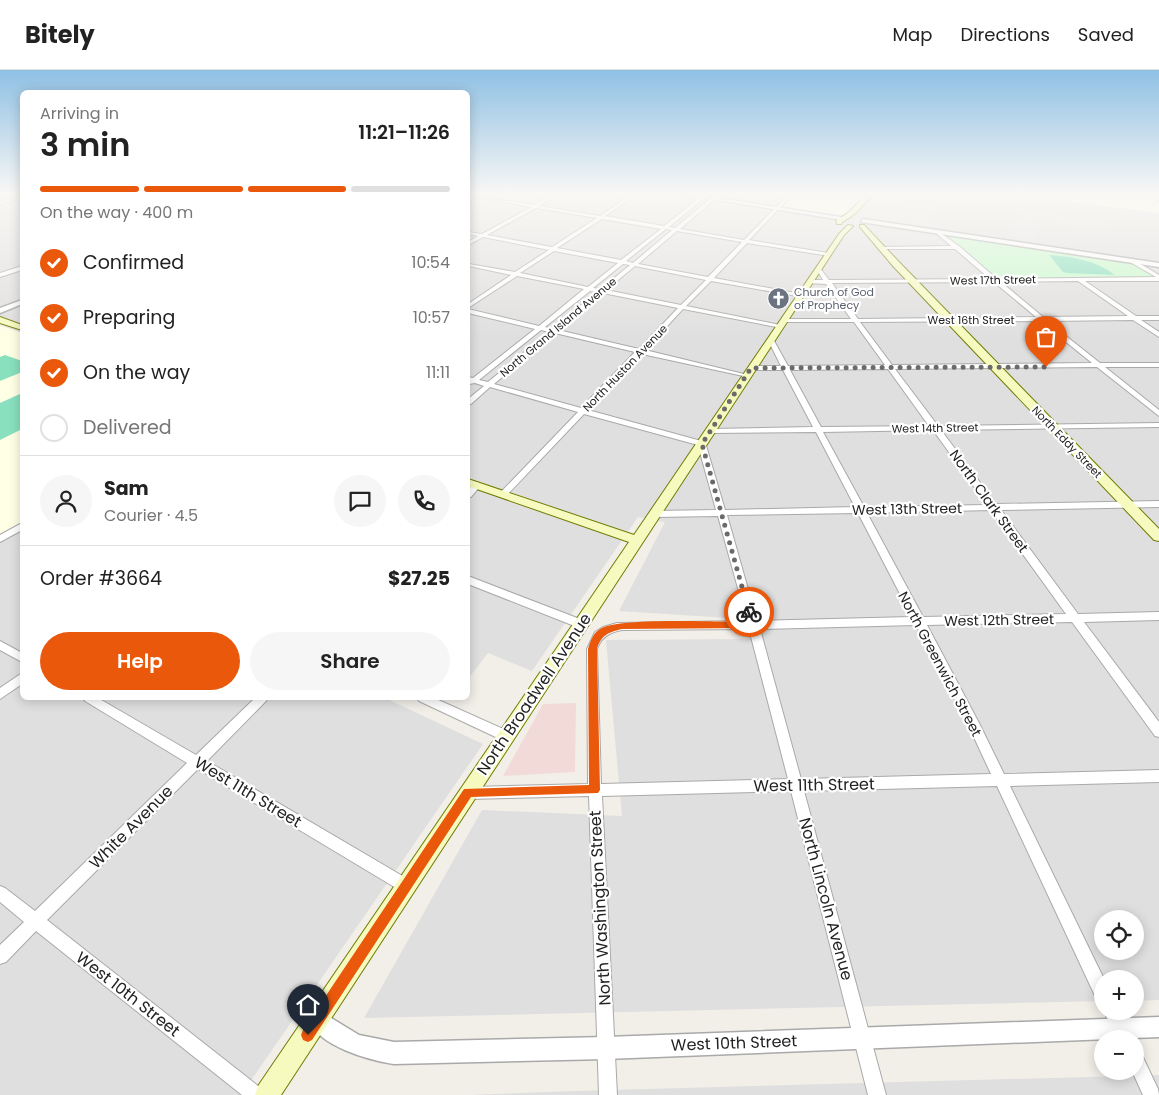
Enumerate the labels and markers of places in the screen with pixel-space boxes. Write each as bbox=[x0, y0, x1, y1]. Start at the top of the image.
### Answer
place label: Church of God of Prophecy bbox=[794, 284, 874, 313]
church icon: Church of God of Prophecy bbox=[766, 286, 790, 310]
pin bbox=[1025, 316, 1067, 367]
pin bbox=[287, 984, 329, 1035]

